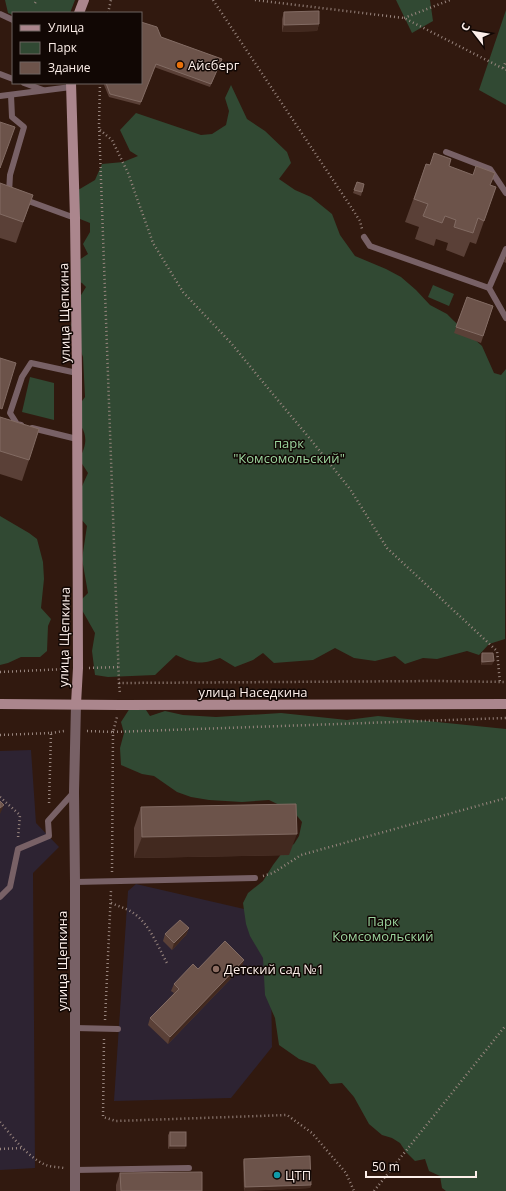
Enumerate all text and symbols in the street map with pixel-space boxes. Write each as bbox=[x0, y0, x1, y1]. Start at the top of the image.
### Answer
legend bbox=[12, 12, 142, 84]
north arrow bbox=[454, 12, 494, 52]
text: Улица bbox=[48, 19, 84, 36]
text: С bbox=[457, 20, 473, 33]
text: Парк bbox=[48, 39, 78, 56]
place label: Айсберг bbox=[188, 56, 240, 74]
text: Здание bbox=[48, 59, 91, 76]
marker: Айсберг bbox=[175, 60, 185, 70]
street label: улица Щепкина bbox=[54, 263, 74, 363]
park label: парк "Комсомольский" bbox=[233, 434, 345, 467]
street label: улица Щепкина bbox=[54, 587, 74, 687]
street label: улица Наседкина bbox=[198, 683, 308, 701]
street label: улица Щепкина bbox=[53, 911, 71, 1011]
park label: Парк Комсомольский bbox=[332, 912, 434, 945]
place label: Детский сад №1 bbox=[224, 960, 324, 978]
marker: Детский сад №1 bbox=[211, 964, 221, 974]
scale bar bbox=[366, 1153, 476, 1179]
text: 50 m bbox=[372, 1158, 400, 1175]
place label: ЦТП bbox=[285, 1166, 311, 1184]
marker: ЦТП bbox=[272, 1170, 282, 1180]

